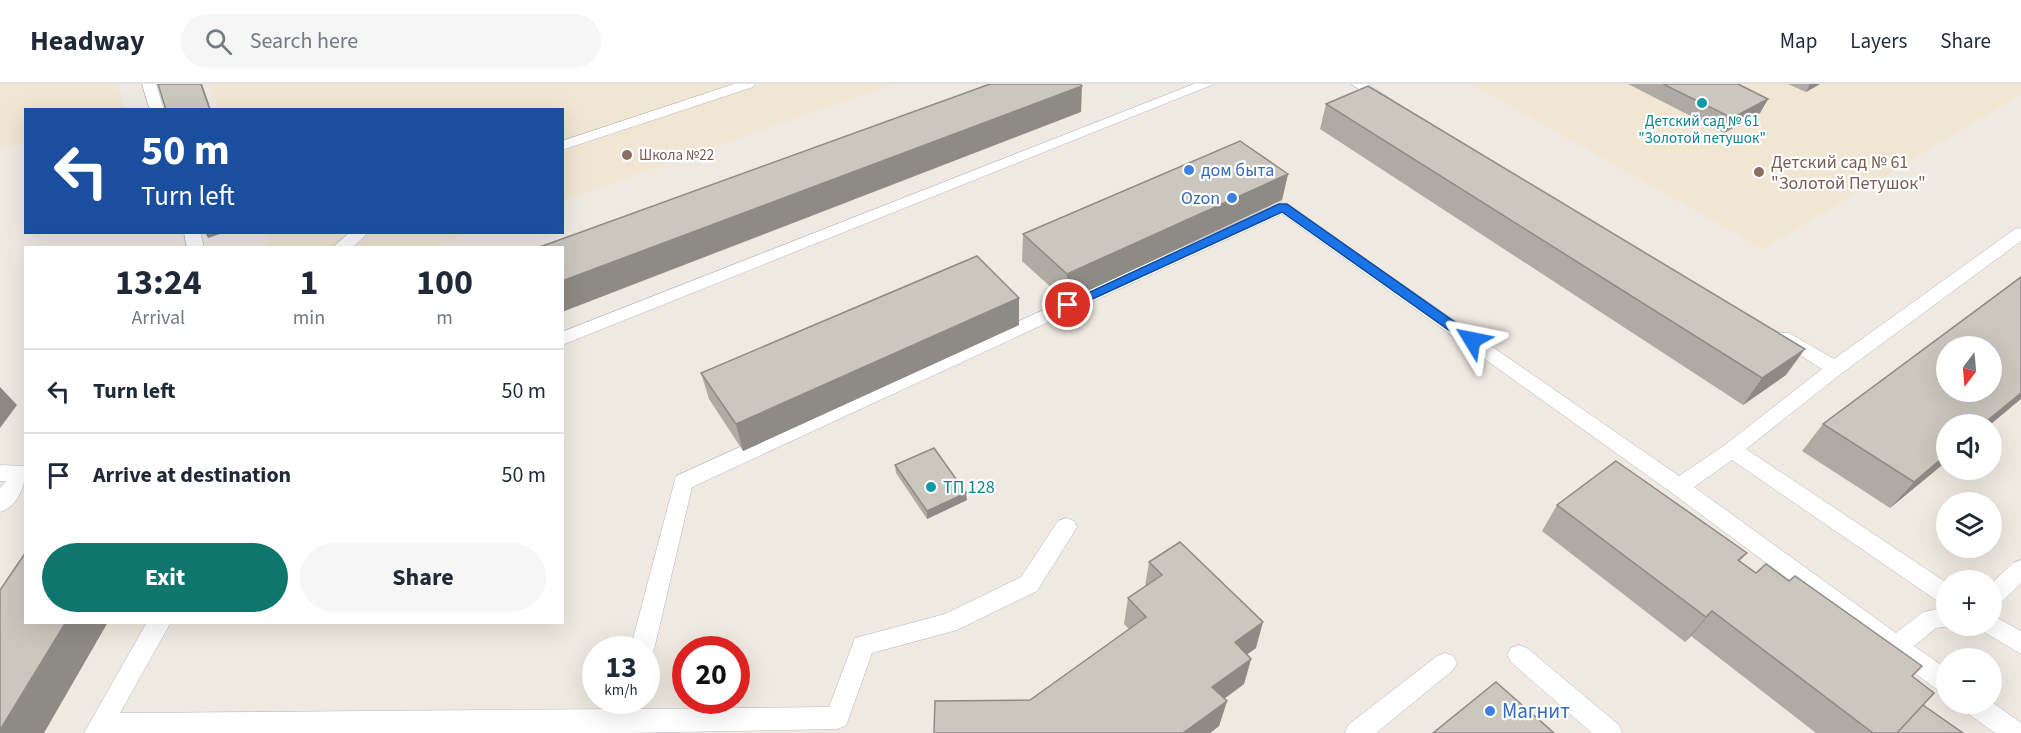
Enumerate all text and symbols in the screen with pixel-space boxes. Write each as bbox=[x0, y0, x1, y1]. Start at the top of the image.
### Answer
search box bbox=[181, 14, 601, 68]
text: Headway bbox=[30, 21, 145, 61]
icon: search bbox=[202, 25, 235, 58]
text: Search here bbox=[250, 25, 358, 57]
text: Map bbox=[1780, 26, 1817, 56]
text: Layers bbox=[1850, 26, 1907, 56]
text: Share bbox=[1940, 26, 1991, 56]
marker: Детский сад № 61 "Золотой петушок" bbox=[1695, 96, 1709, 110]
place label: Детский сад № 61 "Золотой петушок" bbox=[1638, 111, 1766, 149]
text: 50 m bbox=[141, 121, 230, 181]
icon: left bbox=[42, 132, 120, 210]
place label: Школа №22 bbox=[639, 145, 714, 166]
marker: Школа №22 bbox=[620, 148, 634, 162]
place label: Детский сад № 61 "Золотой Петушок" bbox=[1771, 150, 1926, 196]
place label: дом быта bbox=[1201, 158, 1274, 183]
marker: дом быта bbox=[1182, 163, 1196, 177]
marker: Детский сад № 61 "Золотой Петушок" bbox=[1752, 165, 1766, 179]
text: Turn left bbox=[141, 177, 235, 216]
place label: Ozon bbox=[1181, 186, 1220, 211]
marker: Ozon bbox=[1225, 191, 1239, 205]
text: 13:24 bbox=[115, 257, 202, 308]
text: 1 bbox=[299, 257, 318, 308]
text: 100 bbox=[416, 257, 473, 308]
pin bbox=[1042, 279, 1093, 330]
icon: arrive bbox=[1051, 288, 1084, 321]
text: Arrival bbox=[131, 304, 185, 332]
text: min bbox=[293, 304, 325, 332]
text: m bbox=[436, 304, 453, 332]
position arrow bbox=[1440, 308, 1504, 372]
north arrow bbox=[1936, 336, 2002, 402]
map controls bbox=[1936, 336, 2002, 714]
icon: left bbox=[42, 375, 75, 408]
text: Turn left bbox=[93, 375, 175, 407]
text: 50 m bbox=[501, 375, 546, 407]
button: sound bbox=[1936, 414, 2002, 480]
icon: arrive bbox=[42, 459, 75, 492]
text: Arrive at destination bbox=[93, 459, 291, 491]
text: 50 m bbox=[501, 459, 546, 491]
place label: ТП 128 bbox=[943, 475, 995, 500]
marker: ТП 128 bbox=[924, 480, 938, 494]
button: layers bbox=[1936, 492, 2002, 558]
button: Exit bbox=[42, 543, 288, 612]
button: Share bbox=[300, 543, 546, 612]
button: + bbox=[1936, 570, 2002, 636]
speed limit sign: 20 bbox=[672, 636, 750, 714]
text: 13 bbox=[605, 646, 637, 689]
button: − bbox=[1936, 648, 2002, 714]
text: km/h bbox=[604, 680, 638, 701]
place label: Магнит bbox=[1502, 696, 1570, 726]
marker: Магнит bbox=[1483, 704, 1497, 718]

